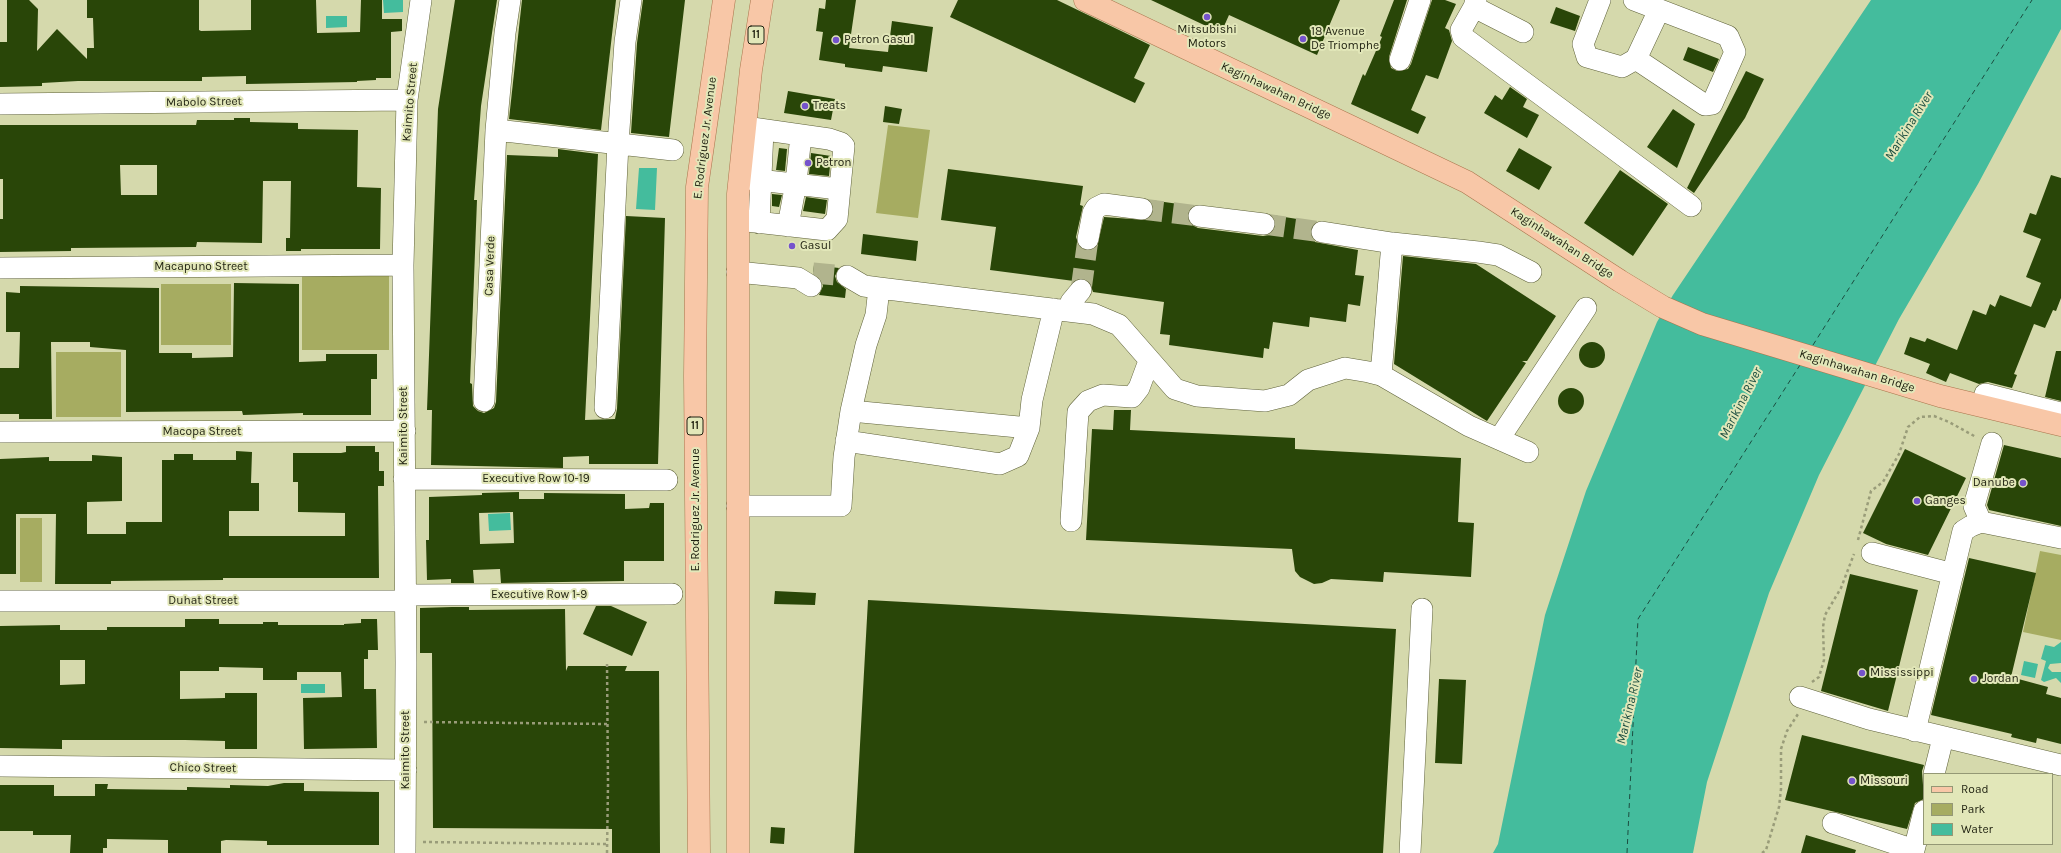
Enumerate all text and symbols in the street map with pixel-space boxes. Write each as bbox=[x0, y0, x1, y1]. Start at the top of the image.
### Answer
marker: Mitsubishi Motors bbox=[1202, 12, 1212, 22]
place label: Mitsubishi Motors bbox=[1177, 23, 1237, 51]
place label: 18 Avenue De Triomphe bbox=[1311, 25, 1379, 53]
road number: 11 bbox=[748, 26, 764, 44]
place label: Petron Gasul bbox=[844, 33, 914, 47]
marker: 18 Avenue De Triomphe bbox=[1298, 34, 1308, 44]
marker: Petron Gasul bbox=[831, 35, 841, 45]
street label: Kaginhawahan Bridge bbox=[1219, 59, 1333, 123]
street label: Kaimito Street bbox=[399, 62, 421, 142]
street label: E. Rodriguez Jr. Avenue bbox=[690, 76, 720, 200]
water label: Marikina River bbox=[1882, 89, 1936, 163]
street label: Mabolo Street bbox=[166, 94, 242, 110]
place label: Treats bbox=[813, 99, 846, 113]
marker: Treats bbox=[800, 101, 810, 111]
place label: Petron bbox=[816, 156, 851, 170]
marker: Petron bbox=[803, 158, 813, 168]
street label: Kaginhawahan Bridge bbox=[1508, 204, 1616, 282]
street label: Casa Verde bbox=[482, 236, 498, 296]
place label: Gasul bbox=[800, 239, 831, 253]
marker: Gasul bbox=[787, 241, 797, 251]
street label: Macapuno Street bbox=[154, 260, 248, 274]
street label: Kaginhawahan Bridge bbox=[1798, 347, 1916, 395]
water label: Marikina River bbox=[1716, 365, 1766, 441]
street label: Kaimito Street bbox=[397, 386, 411, 466]
road number: 11 bbox=[687, 417, 703, 435]
street label: Macopa Street bbox=[163, 425, 241, 439]
street label: E. Rodriguez Jr. Avenue bbox=[689, 448, 703, 572]
street label: Executive Row 10-19 bbox=[482, 472, 590, 486]
place label: Danube bbox=[1973, 476, 2015, 490]
marker: Danube bbox=[2018, 478, 2028, 488]
place label: Ganges bbox=[1925, 494, 1966, 508]
marker: Ganges bbox=[1912, 496, 1922, 506]
street label: Executive Row 1-9 bbox=[491, 588, 587, 602]
street label: Duhat Street bbox=[168, 594, 238, 608]
water label: Marikina River bbox=[1614, 666, 1646, 746]
place label: Mississippi bbox=[1870, 666, 1934, 680]
marker: Mississippi bbox=[1857, 668, 1867, 678]
place label: Jordan bbox=[1982, 672, 2019, 686]
marker: Jordan bbox=[1969, 674, 1979, 684]
street label: Kaimito Street bbox=[399, 710, 413, 790]
street label: Chico Street bbox=[170, 760, 236, 776]
legend bbox=[1923, 773, 2053, 845]
place label: Missouri bbox=[1860, 774, 1908, 788]
marker: Missouri bbox=[1847, 776, 1857, 786]
text: Road bbox=[1961, 782, 1989, 796]
text: Park bbox=[1961, 802, 1985, 816]
text: Water bbox=[1961, 822, 1993, 836]

